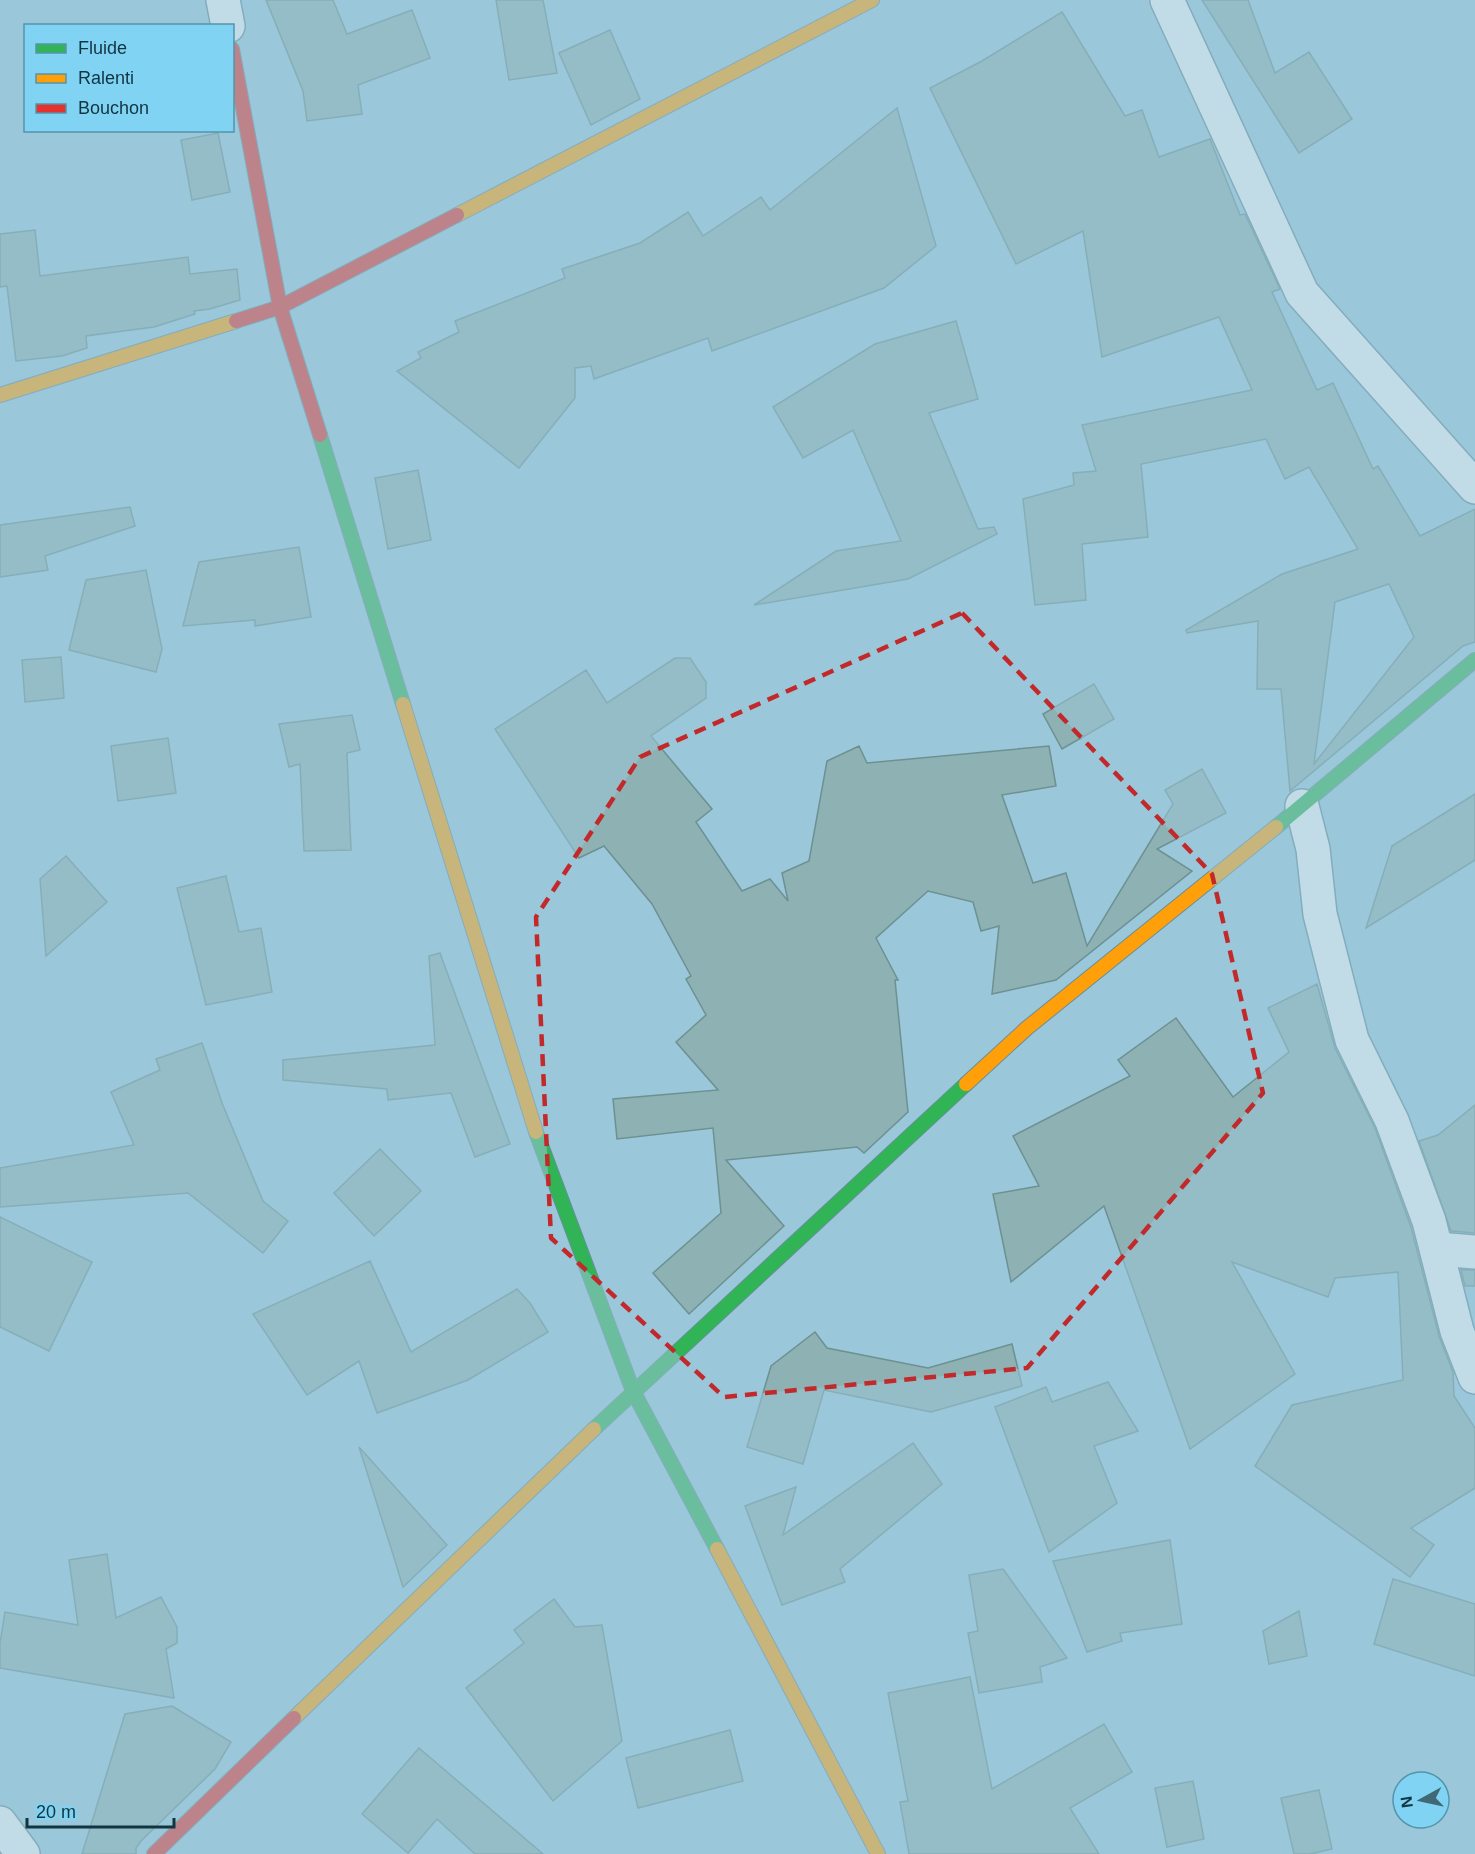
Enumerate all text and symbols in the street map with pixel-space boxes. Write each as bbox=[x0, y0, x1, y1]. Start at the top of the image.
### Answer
legend bbox=[24, 24, 234, 132]
text: Fluide bbox=[78, 38, 127, 58]
text: Ralenti bbox=[78, 68, 134, 88]
text: Bouchon bbox=[78, 98, 149, 118]
north arrow bbox=[1391, 1770, 1451, 1830]
scale bar bbox=[27, 1791, 174, 1829]
text: N bbox=[1397, 1795, 1416, 1809]
text: 20 m bbox=[36, 1802, 76, 1822]

